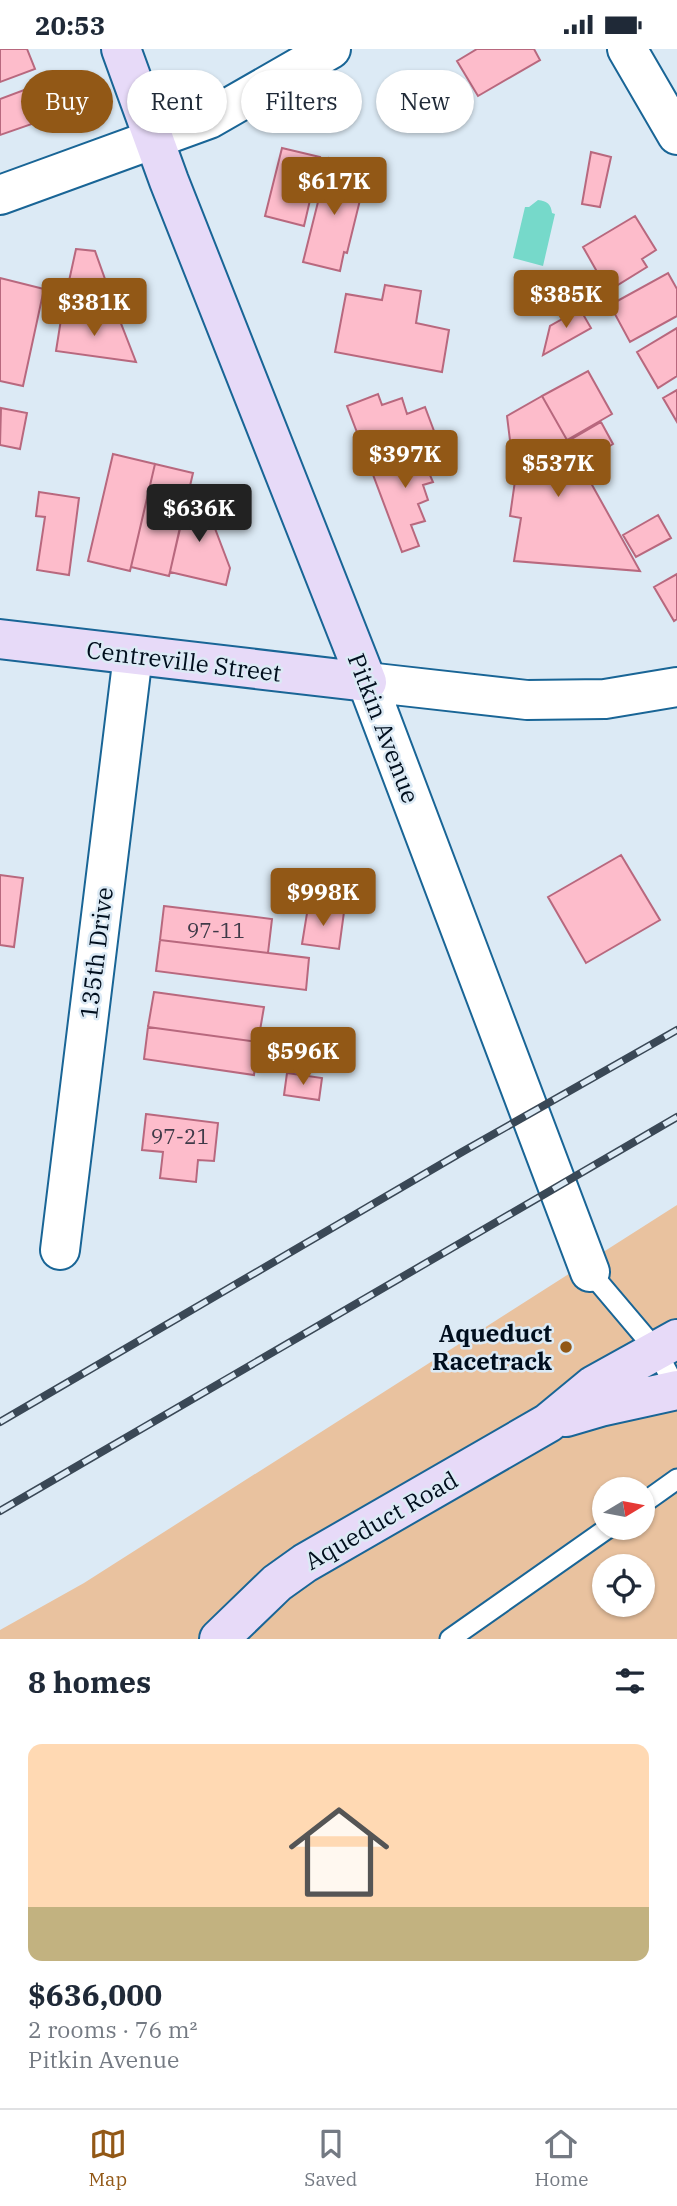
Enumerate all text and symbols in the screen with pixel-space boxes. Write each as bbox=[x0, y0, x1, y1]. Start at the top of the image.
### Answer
text: 20:53 bbox=[35, 8, 105, 42]
chip: Buy bbox=[21, 70, 113, 133]
chip: Rent bbox=[127, 70, 227, 133]
chip: Filters bbox=[241, 70, 362, 133]
chip: New bbox=[376, 70, 474, 133]
pin: $617K bbox=[285, 157, 383, 217]
text: $617K bbox=[298, 165, 370, 195]
pin: $385K bbox=[517, 271, 615, 330]
text: $385K bbox=[530, 278, 602, 308]
pin: $381K bbox=[45, 279, 143, 338]
text: $381K bbox=[58, 286, 130, 316]
pin: $397K bbox=[356, 431, 454, 490]
text: $397K bbox=[369, 438, 441, 468]
pin: $537K bbox=[509, 440, 607, 499]
text: $537K bbox=[522, 447, 594, 477]
pin: $636K bbox=[150, 484, 248, 544]
text: $636K bbox=[163, 492, 235, 522]
street label: Centreville Street bbox=[85, 633, 283, 689]
street label: Pitkin Avenue bbox=[341, 649, 427, 807]
pin: $998K bbox=[274, 869, 372, 928]
text: $998K bbox=[287, 876, 359, 906]
street label: 135th Drive bbox=[72, 885, 120, 1021]
house number: 97-11 bbox=[187, 916, 245, 944]
pin: $596K bbox=[254, 1027, 352, 1087]
text: $596K bbox=[267, 1035, 339, 1065]
house number: 97-21 bbox=[151, 1122, 209, 1150]
place label: Aqueduct Racetrack bbox=[432, 1317, 552, 1377]
marker: Aqueduct Racetrack bbox=[558, 1339, 574, 1355]
street label: Aqueduct Road bbox=[299, 1463, 463, 1577]
north arrow bbox=[592, 1477, 654, 1540]
map controls bbox=[592, 1477, 655, 1617]
button: locate bbox=[592, 1554, 655, 1617]
text: 8 homes bbox=[28, 1662, 151, 1701]
icon: filters bbox=[611, 1662, 649, 1700]
icon: home bbox=[276, 1789, 402, 1915]
text: $636,000 bbox=[28, 1975, 162, 2014]
text: 2 rooms · 76 m² bbox=[28, 2014, 198, 2044]
text: Pitkin Avenue bbox=[28, 2044, 179, 2074]
tab: Map bbox=[89, 2125, 127, 2191]
tab: Saved bbox=[304, 2125, 357, 2191]
tab: Home bbox=[534, 2125, 588, 2191]

